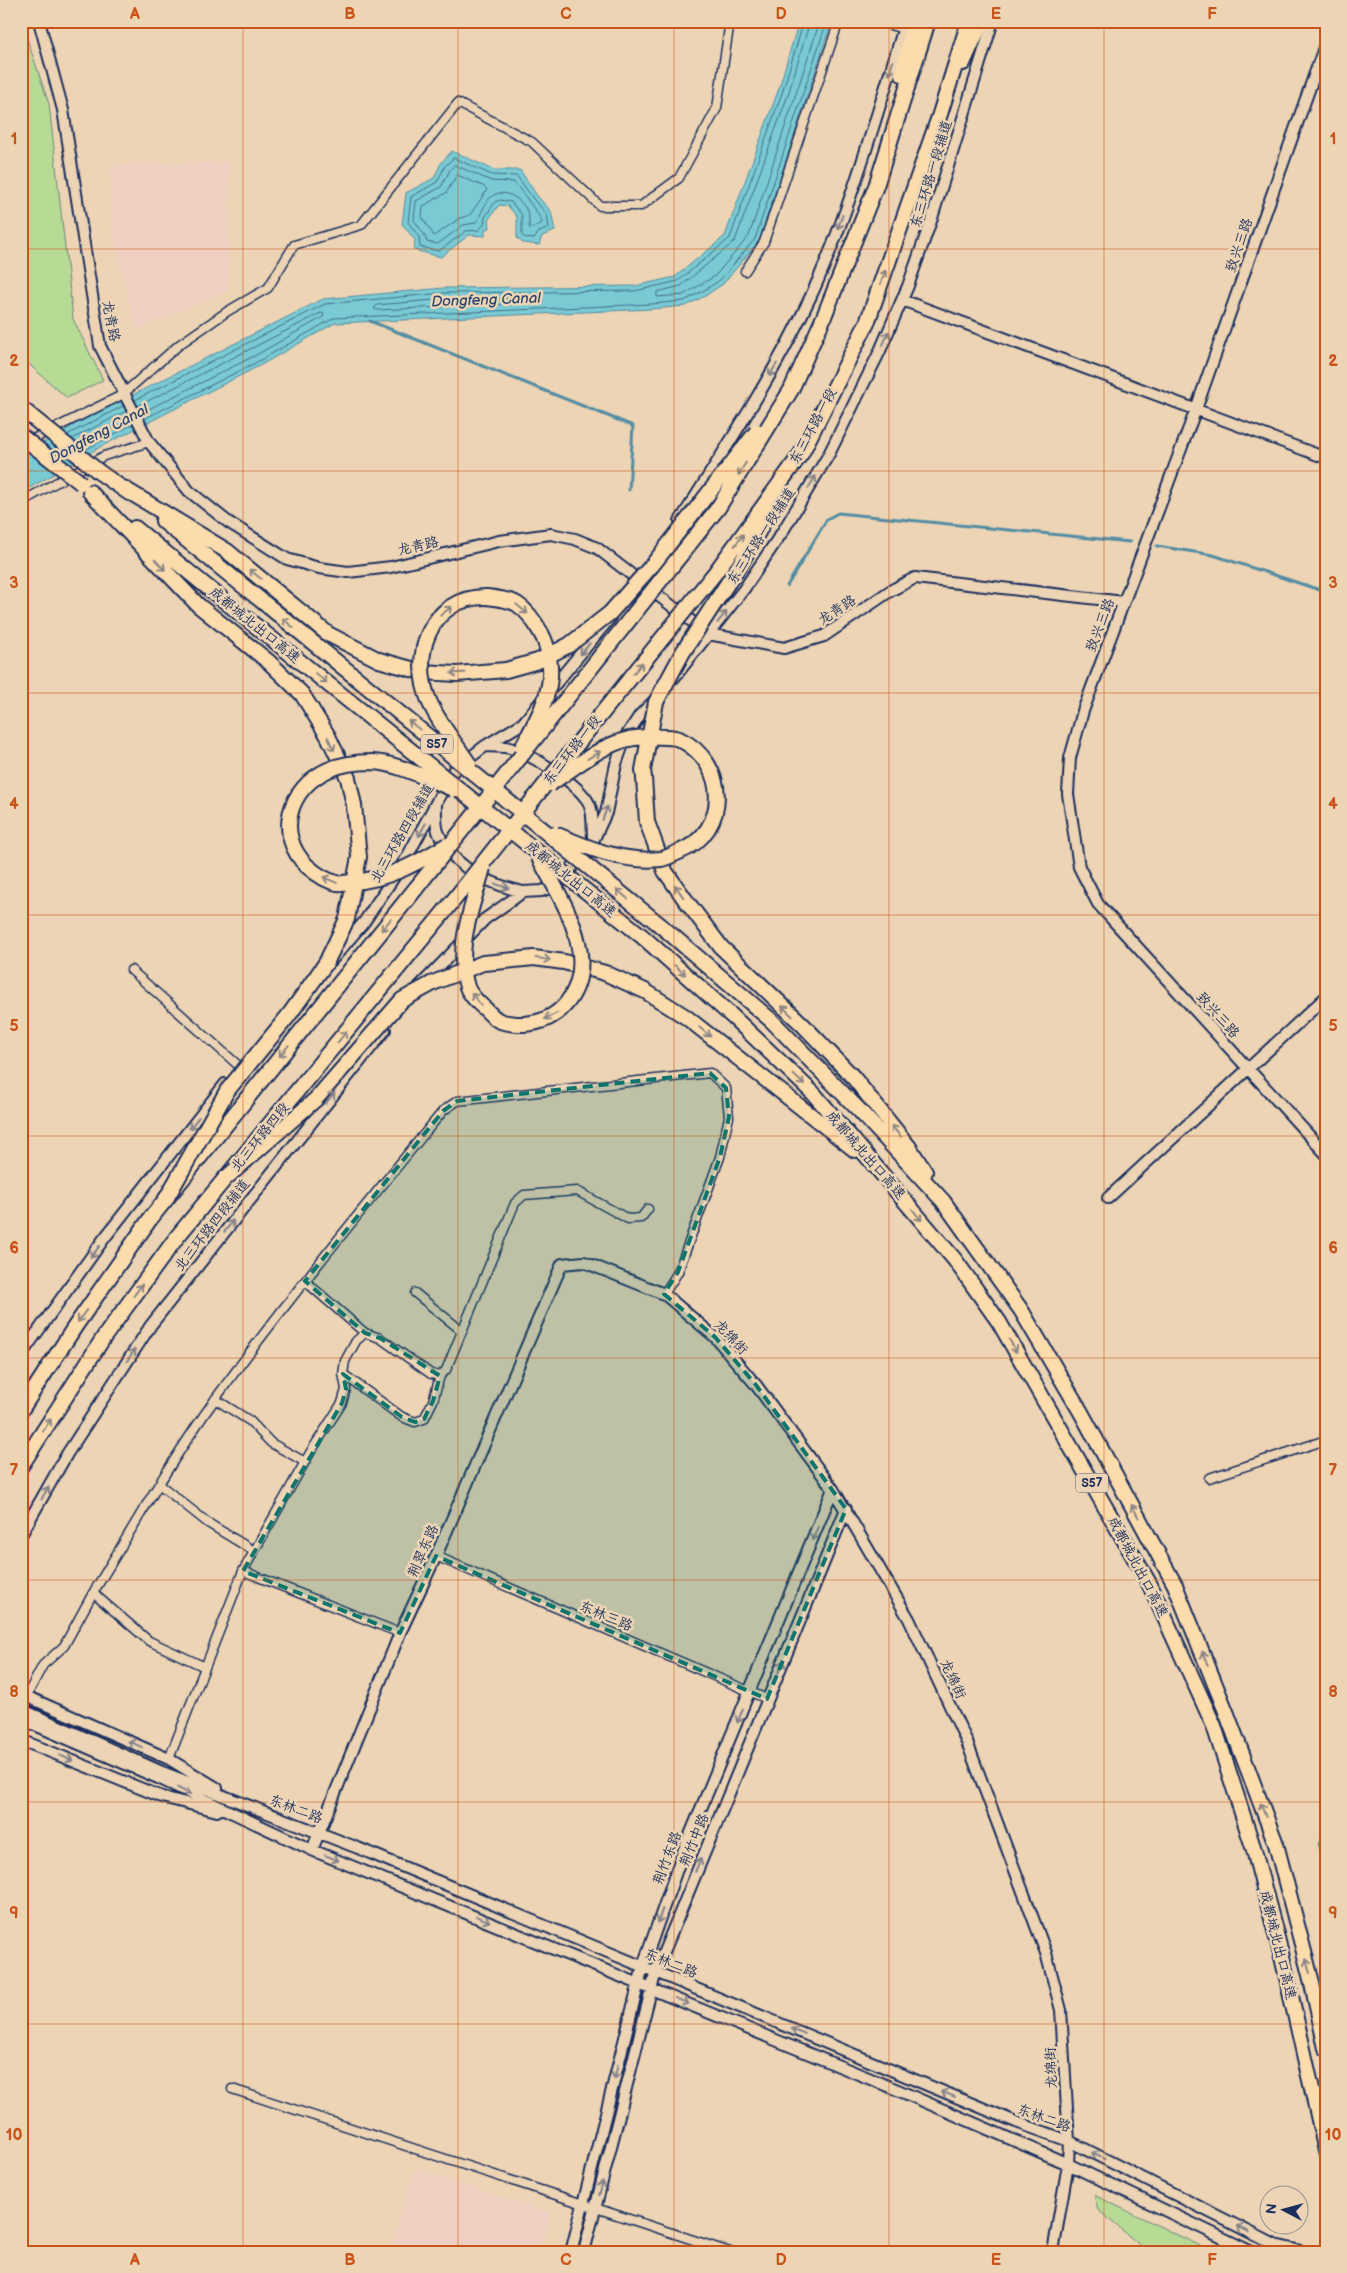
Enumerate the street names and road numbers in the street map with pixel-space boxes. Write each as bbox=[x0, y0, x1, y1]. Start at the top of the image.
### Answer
street label: 东三环路一段辅道 bbox=[906, 118, 956, 230]
street label: 致兴三路 bbox=[1222, 216, 1256, 274]
street label: 龙青路 bbox=[99, 299, 123, 343]
street label: 东三环路一段 bbox=[786, 385, 840, 467]
street label: 东三环路一段辅道 bbox=[723, 484, 799, 588]
street label: 龙青路 bbox=[396, 533, 440, 559]
street label: 成都城北出口高速 bbox=[206, 583, 304, 667]
street label: 龙青路 bbox=[815, 591, 859, 629]
street label: 致兴三路 bbox=[1082, 596, 1118, 654]
street label: 东三环路一段 bbox=[539, 712, 605, 788]
road number: S57 bbox=[421, 734, 453, 754]
street label: 北三环路四段辅道 bbox=[367, 780, 437, 886]
street label: 成都城北出口高速 bbox=[522, 837, 620, 921]
street label: 致兴三路 bbox=[1193, 989, 1243, 1041]
street label: 北三环路四段 bbox=[227, 1099, 293, 1175]
street label: 成都城北出口高速 bbox=[823, 1107, 909, 1203]
street label: 北三环路四段辅道 bbox=[171, 1176, 253, 1274]
street label: 龙绵街 bbox=[710, 1316, 752, 1358]
road number: S57 bbox=[1076, 1474, 1108, 1492]
street label: 成都城北出口高速 bbox=[1104, 1514, 1172, 1620]
street label: 荆翠东路 bbox=[404, 1522, 442, 1580]
street label: 东林三路 bbox=[577, 1597, 635, 1635]
street label: 龙绵街 bbox=[936, 1656, 970, 1702]
street label: 东林二路 bbox=[267, 1791, 325, 1827]
street label: 荆竹中路 bbox=[676, 1811, 712, 1869]
street label: 荆竹东路 bbox=[649, 1829, 685, 1887]
street label: 成都城北出口高速 bbox=[1256, 1889, 1300, 2001]
street label: 东林二路 bbox=[642, 1945, 700, 1981]
street label: 龙绵街 bbox=[1042, 2047, 1060, 2089]
street label: 东林二路 bbox=[1015, 2100, 1073, 2136]

